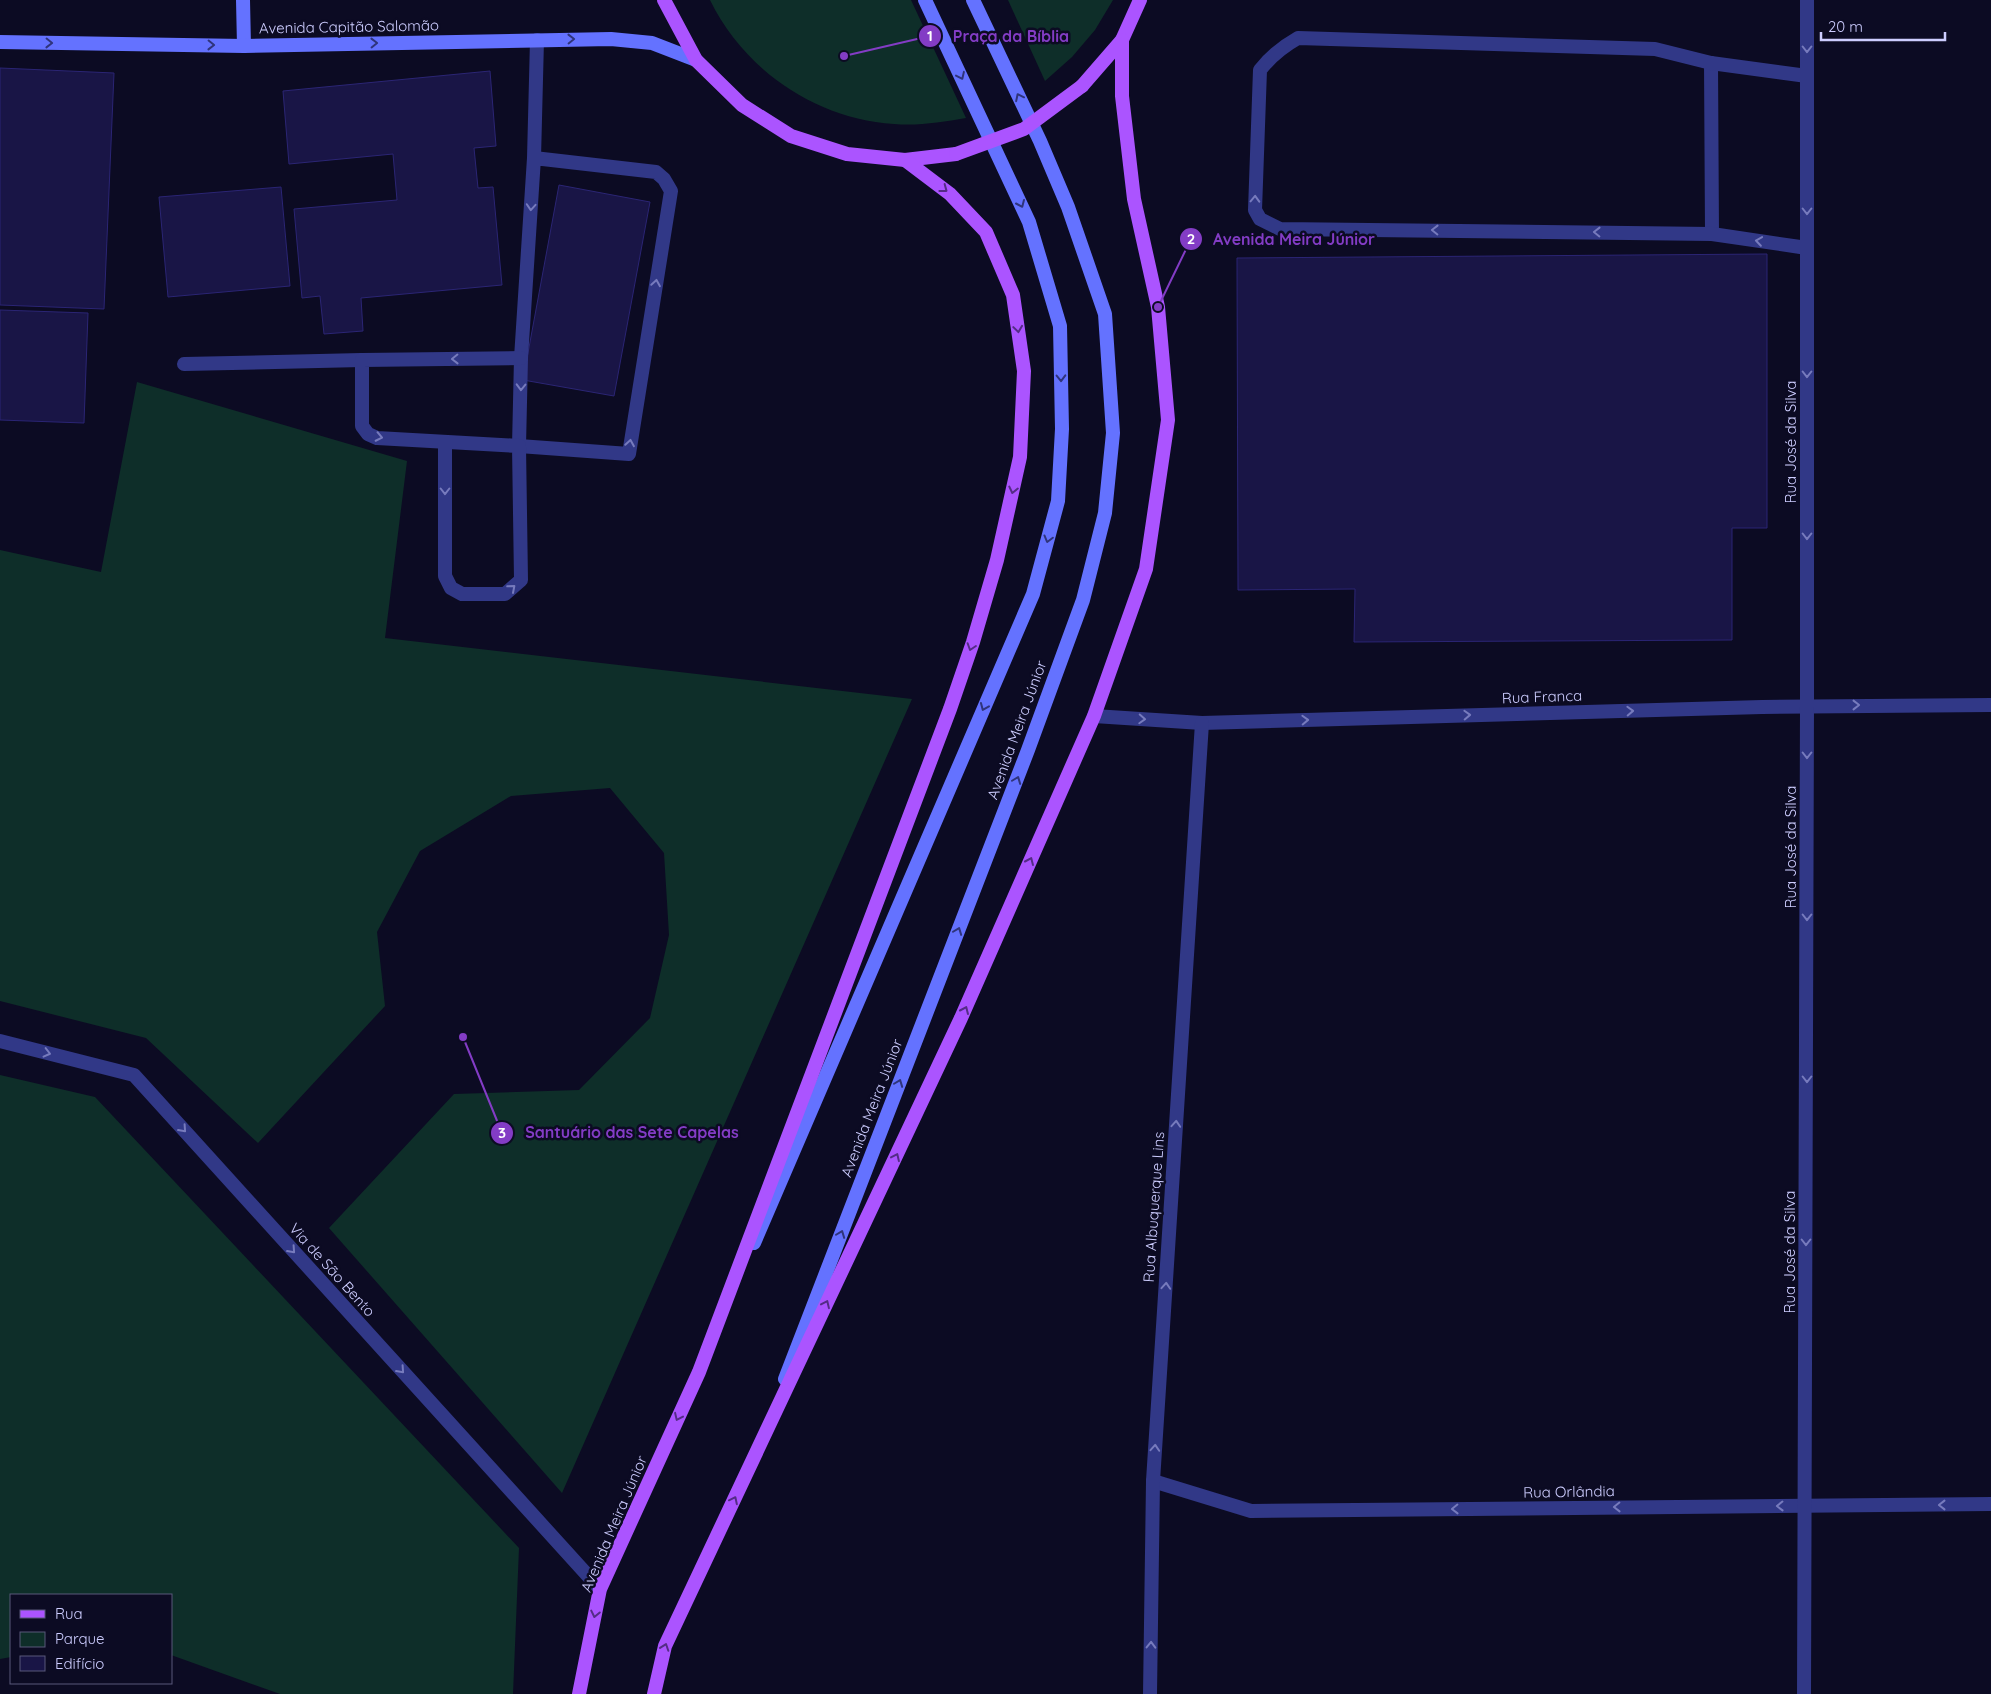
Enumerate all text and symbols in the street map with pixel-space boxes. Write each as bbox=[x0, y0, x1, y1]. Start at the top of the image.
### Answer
scale bar bbox=[1821, 10, 1945, 42]
street label: Avenida Capitão Salomão bbox=[259, 15, 439, 38]
text: 20 m bbox=[1828, 17, 1863, 36]
callout: Praça da Bíblia bbox=[918, 20, 1079, 51]
text: 1 bbox=[927, 26, 933, 45]
text: Praça da Bíblia bbox=[953, 26, 1069, 46]
one-way arrow bbox=[568, 34, 575, 44]
one-way arrow bbox=[45, 38, 53, 48]
one-way arrow bbox=[370, 38, 378, 48]
one-way arrow bbox=[208, 40, 215, 50]
one-way arrow bbox=[1802, 45, 1812, 53]
one-way arrow bbox=[955, 70, 965, 79]
one-way arrow bbox=[1015, 93, 1025, 102]
one-way arrow bbox=[938, 184, 947, 192]
one-way arrow bbox=[1250, 195, 1261, 203]
one-way arrow bbox=[1015, 199, 1026, 208]
one-way arrow bbox=[526, 203, 537, 211]
one-way arrow bbox=[1802, 208, 1812, 215]
callout: Avenida Meira Júnior bbox=[1178, 223, 1385, 254]
one-way arrow bbox=[1430, 225, 1438, 236]
one-way arrow bbox=[1593, 227, 1601, 238]
text: 2 bbox=[1187, 229, 1195, 248]
text: Avenida Meira Júnior bbox=[1213, 229, 1375, 249]
one-way arrow bbox=[1755, 236, 1763, 246]
one-way arrow bbox=[650, 278, 661, 286]
one-way arrow bbox=[1012, 325, 1023, 333]
one-way arrow bbox=[451, 354, 458, 364]
one-way arrow bbox=[1802, 370, 1812, 378]
one-way arrow bbox=[1056, 375, 1066, 383]
street label: Rua José da Silva bbox=[1781, 381, 1800, 503]
one-way arrow bbox=[515, 383, 526, 391]
one-way arrow bbox=[374, 431, 383, 441]
one-way arrow bbox=[625, 439, 635, 448]
one-way arrow bbox=[1008, 485, 1018, 494]
one-way arrow bbox=[440, 488, 450, 495]
one-way arrow bbox=[1802, 532, 1812, 540]
one-way arrow bbox=[1043, 535, 1054, 544]
one-way arrow bbox=[506, 585, 515, 594]
one-way arrow bbox=[967, 642, 977, 651]
street label: Avenida Meira Júnior bbox=[983, 658, 1051, 802]
street label: Rua Franca bbox=[1502, 686, 1582, 707]
one-way arrow bbox=[1852, 700, 1860, 710]
one-way arrow bbox=[980, 702, 991, 711]
one-way arrow bbox=[1626, 705, 1634, 716]
one-way arrow bbox=[1464, 710, 1471, 720]
one-way arrow bbox=[1139, 714, 1147, 725]
one-way arrow bbox=[1301, 715, 1309, 725]
one-way arrow bbox=[1802, 751, 1812, 759]
one-way arrow bbox=[1010, 776, 1021, 785]
street label: Rua José da Silva bbox=[1781, 786, 1800, 908]
one-way arrow bbox=[1023, 857, 1034, 866]
one-way arrow bbox=[1802, 914, 1812, 921]
one-way arrow bbox=[952, 927, 962, 936]
one-way arrow bbox=[958, 1006, 969, 1015]
street label: Avenida Meira Júnior bbox=[836, 1036, 907, 1180]
one-way arrow bbox=[43, 1047, 52, 1058]
one-way arrow bbox=[1802, 1076, 1812, 1084]
one-way arrow bbox=[893, 1079, 903, 1088]
callout: Santuário das Sete Capelas bbox=[490, 1117, 749, 1148]
one-way arrow bbox=[1171, 1119, 1182, 1127]
text: Santuário das Sete Capelas bbox=[525, 1122, 739, 1142]
text: 3 bbox=[498, 1123, 506, 1142]
one-way arrow bbox=[177, 1124, 186, 1133]
street label: Rua Albuquerque Lins bbox=[1139, 1131, 1168, 1283]
one-way arrow bbox=[889, 1153, 900, 1162]
street label: Rua José da Silva bbox=[1780, 1191, 1799, 1313]
street label: Via de São Bento bbox=[285, 1219, 379, 1320]
one-way arrow bbox=[835, 1231, 845, 1239]
one-way arrow bbox=[1801, 1238, 1811, 1246]
one-way arrow bbox=[286, 1244, 295, 1253]
one-way arrow bbox=[1160, 1281, 1171, 1289]
one-way arrow bbox=[820, 1301, 830, 1310]
one-way arrow bbox=[395, 1365, 404, 1374]
one-way arrow bbox=[674, 1412, 685, 1421]
one-way arrow bbox=[1149, 1444, 1160, 1452]
street label: Avenida Meira Júnior bbox=[576, 1452, 651, 1595]
street label: Rua Orlândia bbox=[1523, 1481, 1615, 1502]
one-way arrow bbox=[728, 1496, 739, 1505]
one-way arrow bbox=[1938, 1499, 1946, 1510]
one-way arrow bbox=[1776, 1501, 1784, 1511]
one-way arrow bbox=[1613, 1502, 1621, 1513]
one-way arrow bbox=[1451, 1504, 1458, 1514]
legend bbox=[10, 1594, 172, 1684]
text: Rua bbox=[55, 1604, 83, 1623]
one-way arrow bbox=[590, 1610, 600, 1619]
text: Parque bbox=[55, 1629, 105, 1648]
one-way arrow bbox=[1146, 1641, 1156, 1649]
one-way arrow bbox=[659, 1643, 669, 1651]
text: Edifício bbox=[55, 1654, 104, 1673]

